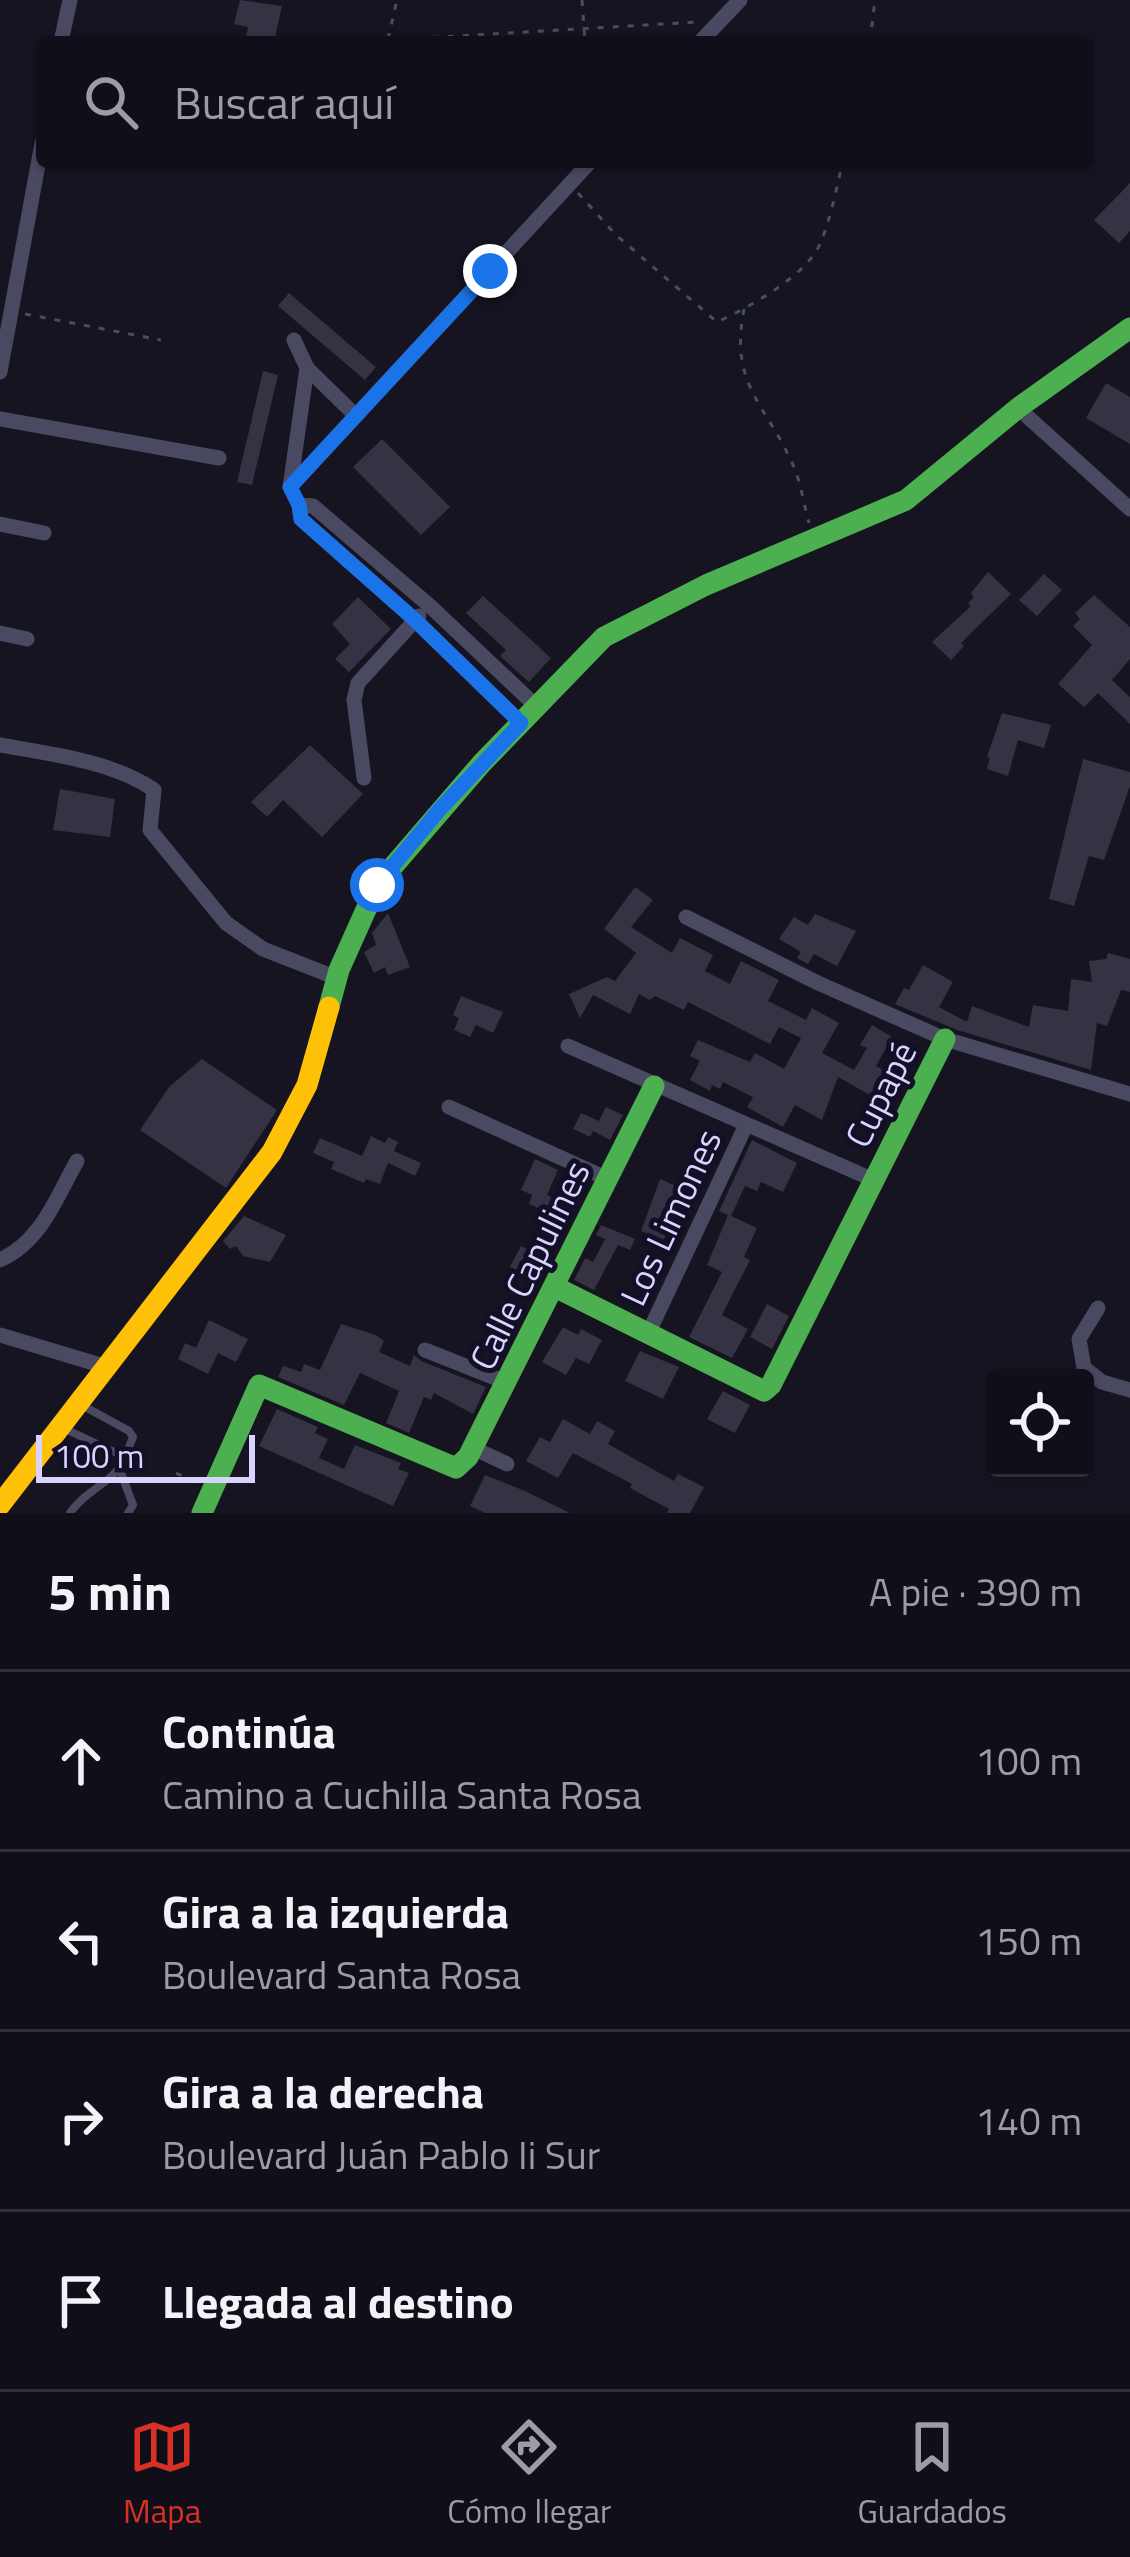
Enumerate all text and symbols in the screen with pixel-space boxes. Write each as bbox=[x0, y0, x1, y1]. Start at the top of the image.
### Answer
search box bbox=[36, 36, 1094, 168]
text: Buscar aquí bbox=[174, 68, 394, 136]
icon: search bbox=[78, 69, 144, 135]
route end bbox=[463, 244, 517, 298]
route start bbox=[350, 858, 404, 912]
street label: Cupapé bbox=[830, 1031, 930, 1157]
street label: Los Limones bbox=[605, 1120, 735, 1314]
street label: Calle Capulines bbox=[455, 1151, 603, 1379]
map controls bbox=[986, 1369, 1094, 1477]
button: locate bbox=[986, 1369, 1094, 1477]
scale bar bbox=[36, 1429, 255, 1482]
text: 100 m bbox=[54, 1431, 144, 1481]
text: 5 min bbox=[48, 1552, 172, 1630]
text: A pie · 390 m bbox=[869, 1562, 1082, 1621]
text: Continúa bbox=[162, 1697, 336, 1765]
icon: ahead bbox=[48, 1728, 114, 1794]
text: 100 m bbox=[975, 1731, 1082, 1790]
text: Camino a Cuchilla Santa Rosa bbox=[162, 1765, 642, 1824]
text: Gira a la izquierda bbox=[162, 1877, 509, 1945]
icon: left bbox=[48, 1908, 114, 1974]
text: 150 m bbox=[975, 1911, 1082, 1970]
text: Boulevard Santa Rosa bbox=[162, 1945, 521, 2004]
text: Gira a la derecha bbox=[162, 2057, 484, 2125]
icon: right bbox=[48, 2088, 114, 2154]
text: 140 m bbox=[975, 2091, 1082, 2150]
text: Boulevard Juán Pablo Ii Sur bbox=[162, 2125, 600, 2184]
text: Llegada al destino bbox=[162, 2267, 514, 2335]
icon: arrive bbox=[48, 2268, 114, 2334]
tab: Mapa bbox=[123, 2414, 201, 2536]
tab: Cómo llegar bbox=[447, 2414, 611, 2536]
tab: Guardados bbox=[857, 2414, 1007, 2536]

